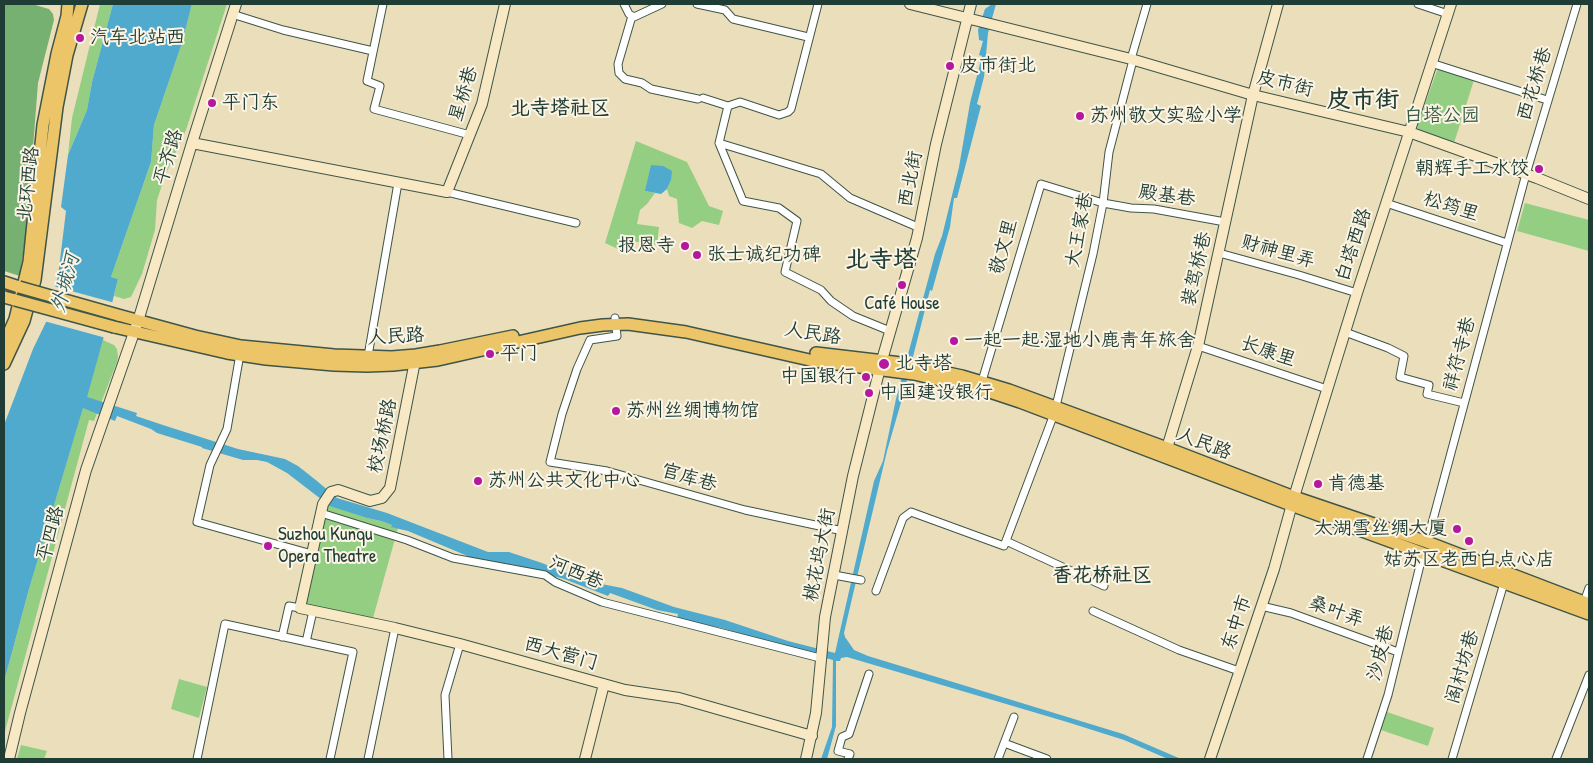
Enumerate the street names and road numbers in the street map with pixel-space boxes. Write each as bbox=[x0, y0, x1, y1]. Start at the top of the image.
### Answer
street label: 西花桥巷 bbox=[1513, 44, 1557, 124]
street label: 星桥巷 bbox=[445, 63, 483, 125]
street label: 皮市街 bbox=[1255, 66, 1315, 102]
street label: 平齐路 bbox=[150, 126, 188, 188]
street label: 北环西路 bbox=[14, 145, 44, 223]
street label: 西北街 bbox=[894, 149, 928, 209]
street label: 殿基巷 bbox=[1137, 181, 1197, 211]
street label: 松筠里 bbox=[1420, 187, 1482, 227]
street label: 大王家巷 bbox=[1062, 191, 1098, 269]
street label: 白塔西路 bbox=[1331, 205, 1377, 285]
street label: 敬文里 bbox=[985, 216, 1023, 278]
street label: 装驾桥巷 bbox=[1177, 229, 1217, 309]
street label: 财神里弄 bbox=[1238, 231, 1318, 273]
street label: 祥符寺巷 bbox=[1439, 314, 1481, 394]
street label: 人民路 bbox=[783, 318, 843, 350]
street label: 人民路 bbox=[367, 324, 425, 350]
street label: 长康里 bbox=[1237, 332, 1299, 372]
street label: 校场桥路 bbox=[364, 396, 402, 476]
street label: 人民路 bbox=[1173, 423, 1235, 465]
street label: 官库巷 bbox=[658, 459, 720, 497]
street label: 平四路 bbox=[33, 504, 69, 564]
street label: 桃花坞大街 bbox=[800, 506, 840, 604]
street label: 河西巷 bbox=[545, 551, 607, 595]
street label: 东中市 bbox=[1217, 592, 1257, 654]
street label: 桑叶弄 bbox=[1305, 592, 1367, 632]
street label: 沙皮巷 bbox=[1363, 623, 1399, 683]
street label: 阁村坊巷 bbox=[1442, 627, 1484, 707]
street label: 西大营门 bbox=[521, 633, 601, 675]

